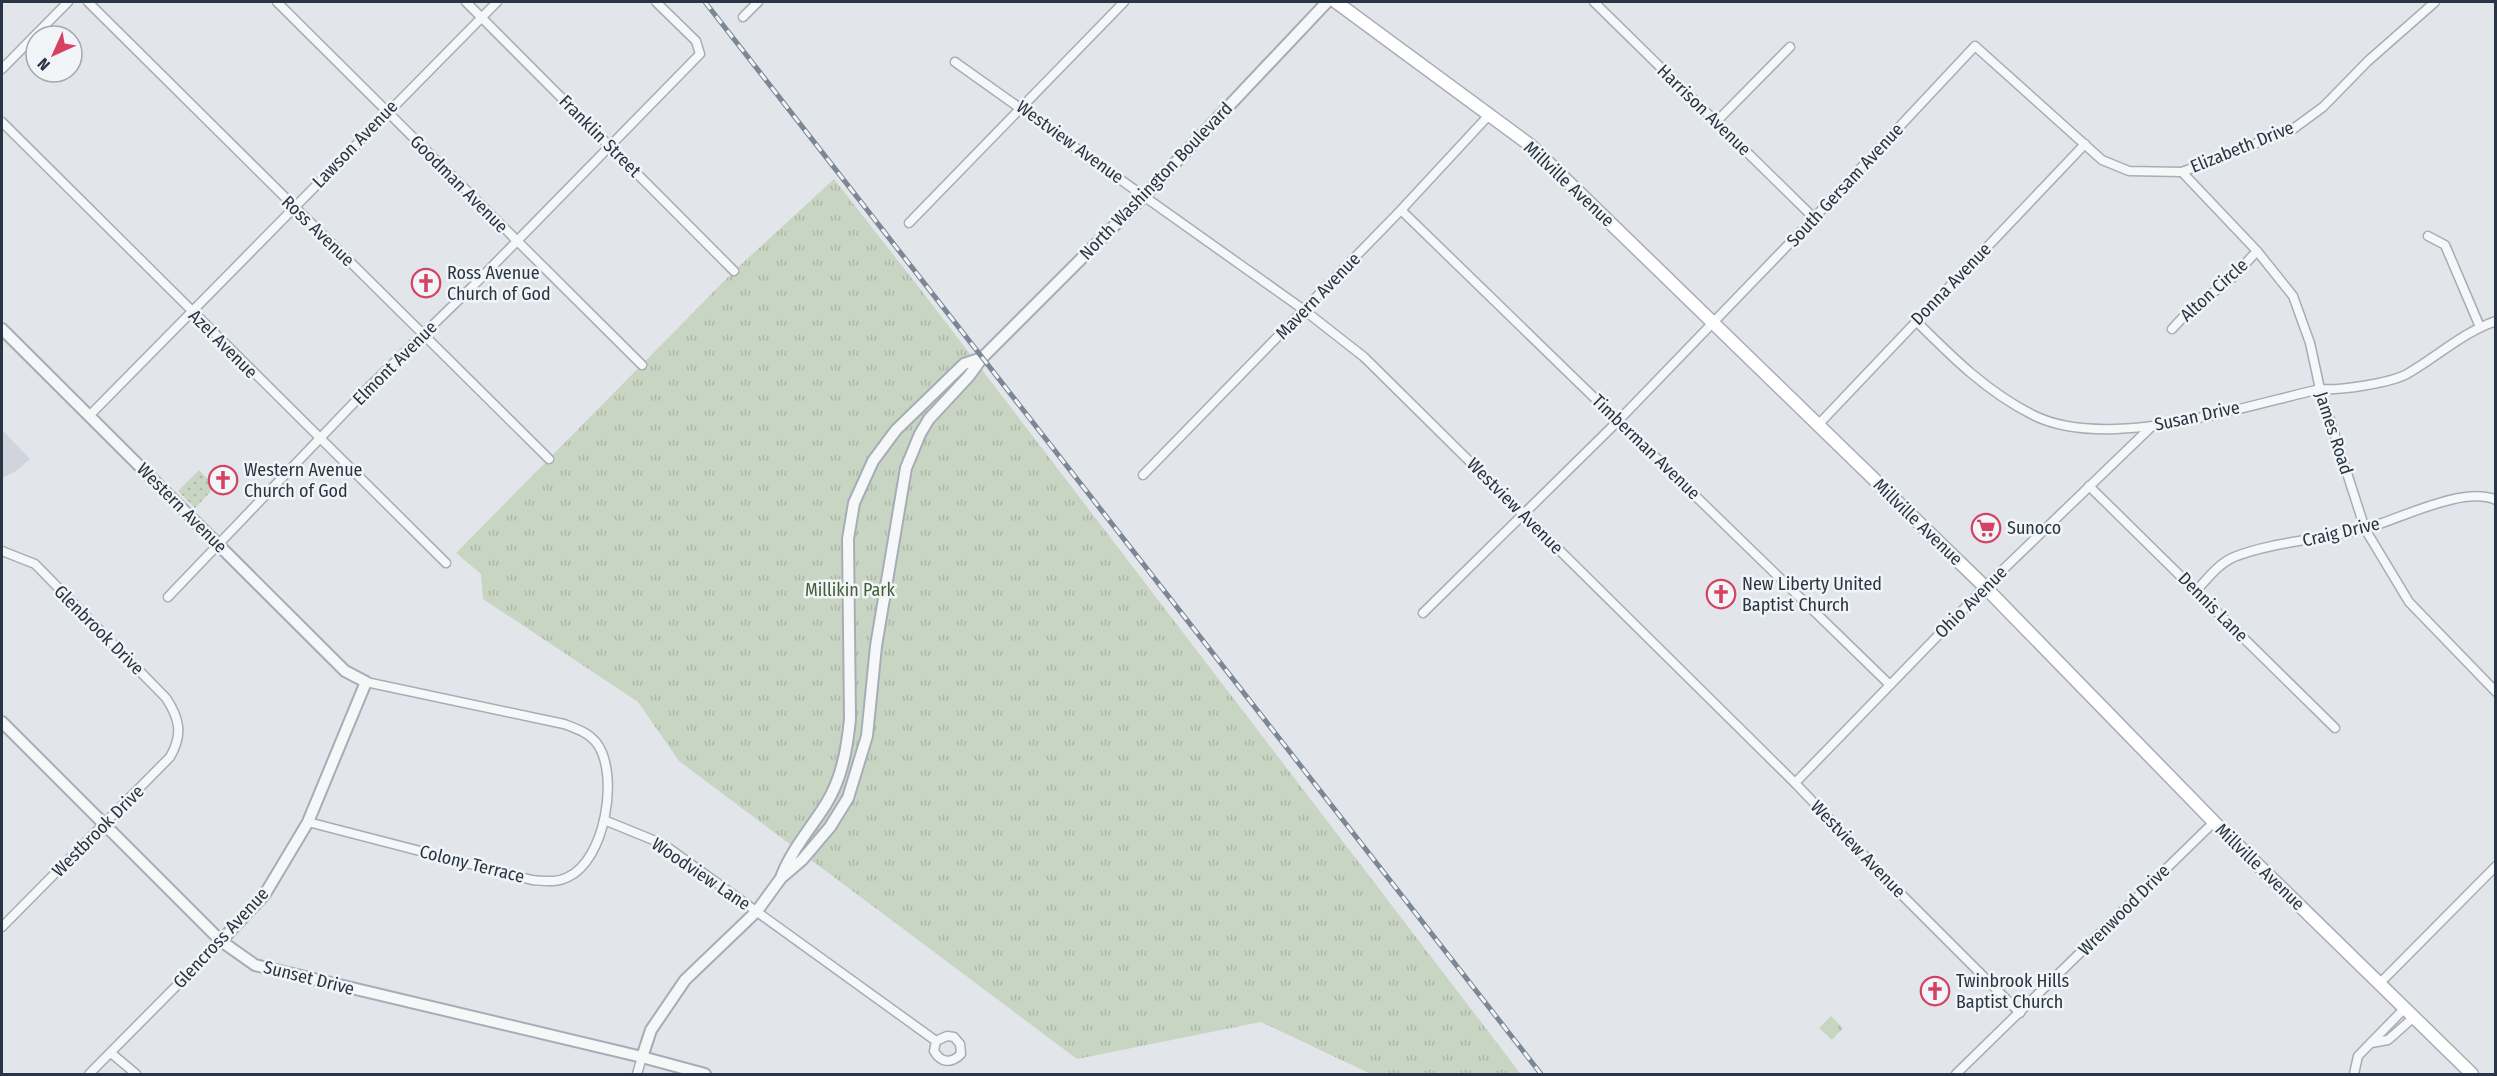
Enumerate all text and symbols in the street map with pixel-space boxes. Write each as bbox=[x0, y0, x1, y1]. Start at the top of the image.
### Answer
north arrow bbox=[24, 24, 84, 84]
text: N bbox=[34, 54, 54, 74]
street label: Harrison Avenue bbox=[1653, 60, 1756, 160]
street label: Franklin Street bbox=[554, 90, 646, 182]
street label: Lawson Avenue bbox=[308, 96, 402, 192]
street label: Westview Avenue bbox=[1012, 96, 1128, 188]
street label: North Washington Boulevard bbox=[1075, 98, 1237, 264]
street label: Elizabeth Drive bbox=[2187, 116, 2297, 178]
street label: South Gersam Avenue bbox=[1782, 118, 1908, 251]
street label: Goodman Avenue bbox=[405, 130, 513, 238]
street label: Millville Avenue bbox=[1519, 136, 1619, 232]
street label: Ross Avenue bbox=[277, 191, 359, 271]
street label: Donna Avenue bbox=[1906, 238, 1996, 330]
street label: Mavern Avenue bbox=[1271, 248, 1365, 344]
street label: Alton Circle bbox=[2176, 254, 2253, 326]
place label: Ross Avenue Church of God bbox=[447, 262, 551, 305]
church icon: Ross Avenue Church of God bbox=[410, 267, 442, 299]
street label: Azel Avenue bbox=[184, 305, 262, 383]
street label: Elmont Avenue bbox=[348, 316, 442, 410]
street label: James Road bbox=[2310, 389, 2358, 477]
street label: Timberman Avenue bbox=[1587, 390, 1705, 504]
street label: Susan Drive bbox=[2152, 396, 2242, 436]
street label: Westview Avenue bbox=[1462, 453, 1568, 559]
street label: Western Avenue bbox=[132, 458, 232, 558]
place label: Western Avenue Church of God bbox=[244, 459, 363, 502]
church icon: Western Avenue Church of God bbox=[207, 464, 239, 496]
street label: Millville Avenue bbox=[1869, 474, 1967, 570]
supermarket icon: Sunoco bbox=[1970, 512, 2002, 544]
street label: Craig Drive bbox=[2300, 512, 2382, 552]
place label: Sunoco bbox=[2007, 517, 2061, 539]
street label: Ohio Avenue bbox=[1930, 561, 2012, 643]
street label: Dennis Lane bbox=[2173, 567, 2253, 647]
place label: New Liberty United Baptist Church bbox=[1742, 573, 1882, 616]
church icon: New Liberty United Baptist Church bbox=[1705, 578, 1737, 610]
park label: Millikin Park bbox=[805, 579, 896, 601]
street label: Glenbrook Drive bbox=[49, 580, 149, 680]
street label: Westbrook Drive bbox=[48, 780, 149, 881]
street label: Westview Avenue bbox=[1806, 796, 1910, 902]
street label: Millville Avenue bbox=[2211, 819, 2309, 915]
street label: Woodview Lane bbox=[647, 833, 755, 915]
street label: Colony Terrace bbox=[417, 840, 527, 888]
street label: Wrenwood Drive bbox=[2074, 860, 2174, 960]
street label: Glencross Avenue bbox=[169, 883, 273, 993]
street label: Sunset Drive bbox=[261, 956, 357, 1000]
place label: Twinbrook Hills Baptist Church bbox=[1956, 970, 2069, 1013]
church icon: Twinbrook Hills Baptist Church bbox=[1919, 975, 1951, 1007]

